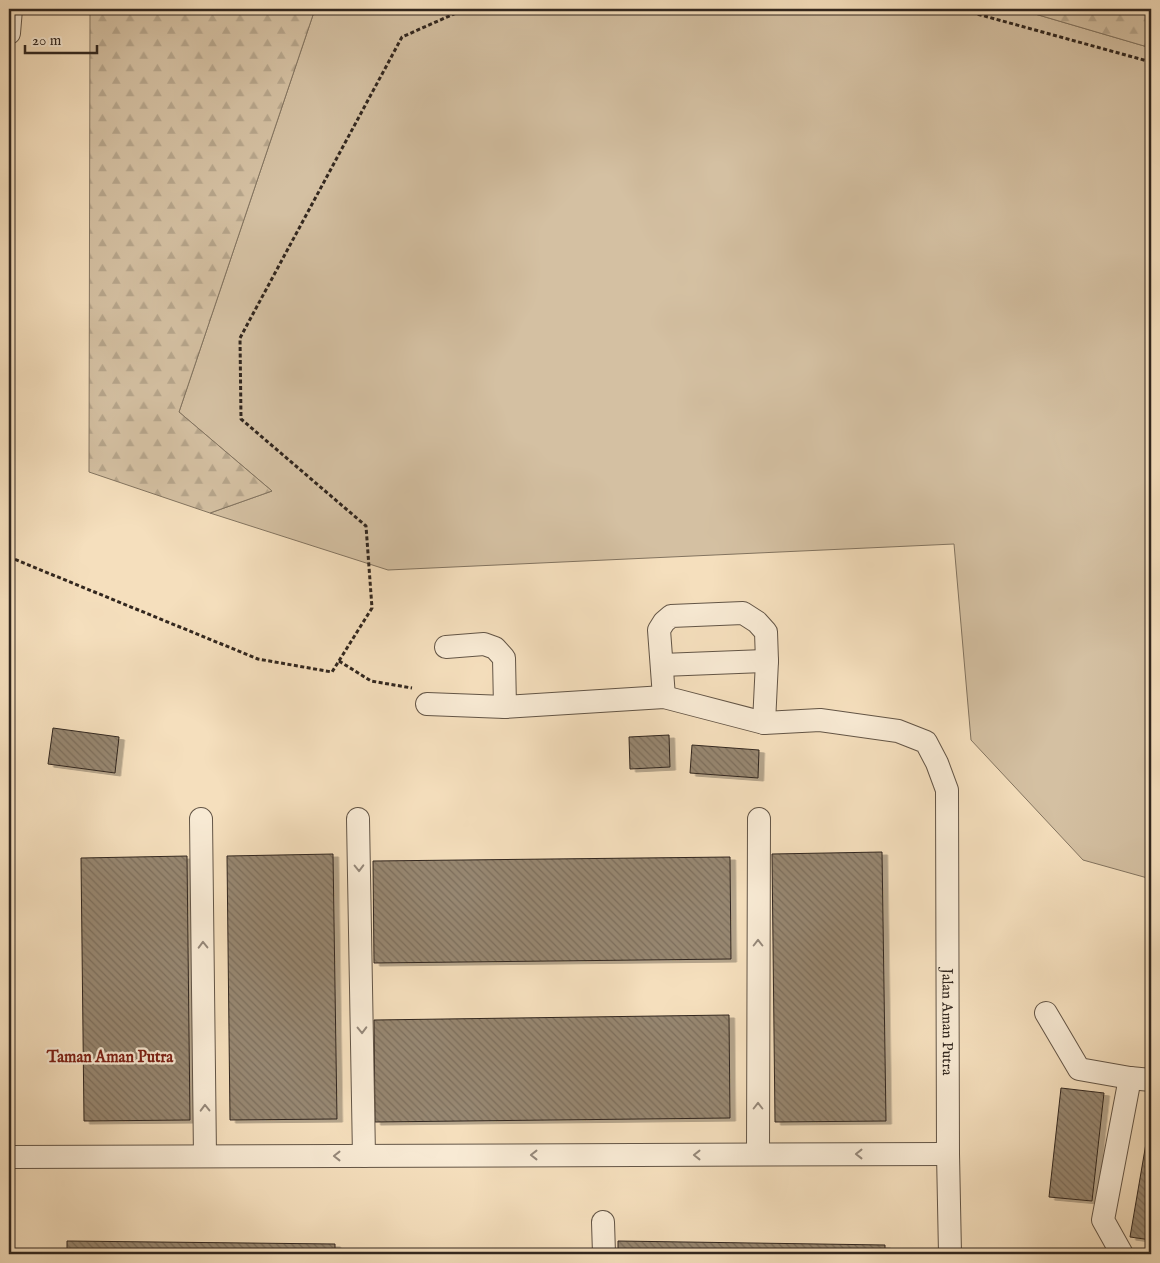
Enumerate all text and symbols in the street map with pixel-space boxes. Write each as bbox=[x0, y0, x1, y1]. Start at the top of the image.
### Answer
scale bar bbox=[25, 22, 98, 54]
text: 20 m bbox=[32, 31, 62, 50]
one-way arrow bbox=[354, 864, 364, 872]
one-way arrow bbox=[753, 939, 763, 946]
one-way arrow bbox=[198, 941, 208, 948]
street label: Jalan Aman Putra bbox=[937, 966, 957, 1076]
one-way arrow bbox=[357, 1027, 367, 1035]
district label: Taman Aman Putra bbox=[46, 1048, 174, 1068]
one-way arrow bbox=[753, 1101, 763, 1109]
one-way arrow bbox=[200, 1103, 210, 1111]
one-way arrow bbox=[855, 1149, 862, 1159]
one-way arrow bbox=[530, 1150, 538, 1160]
one-way arrow bbox=[692, 1150, 700, 1160]
one-way arrow bbox=[332, 1151, 340, 1161]

